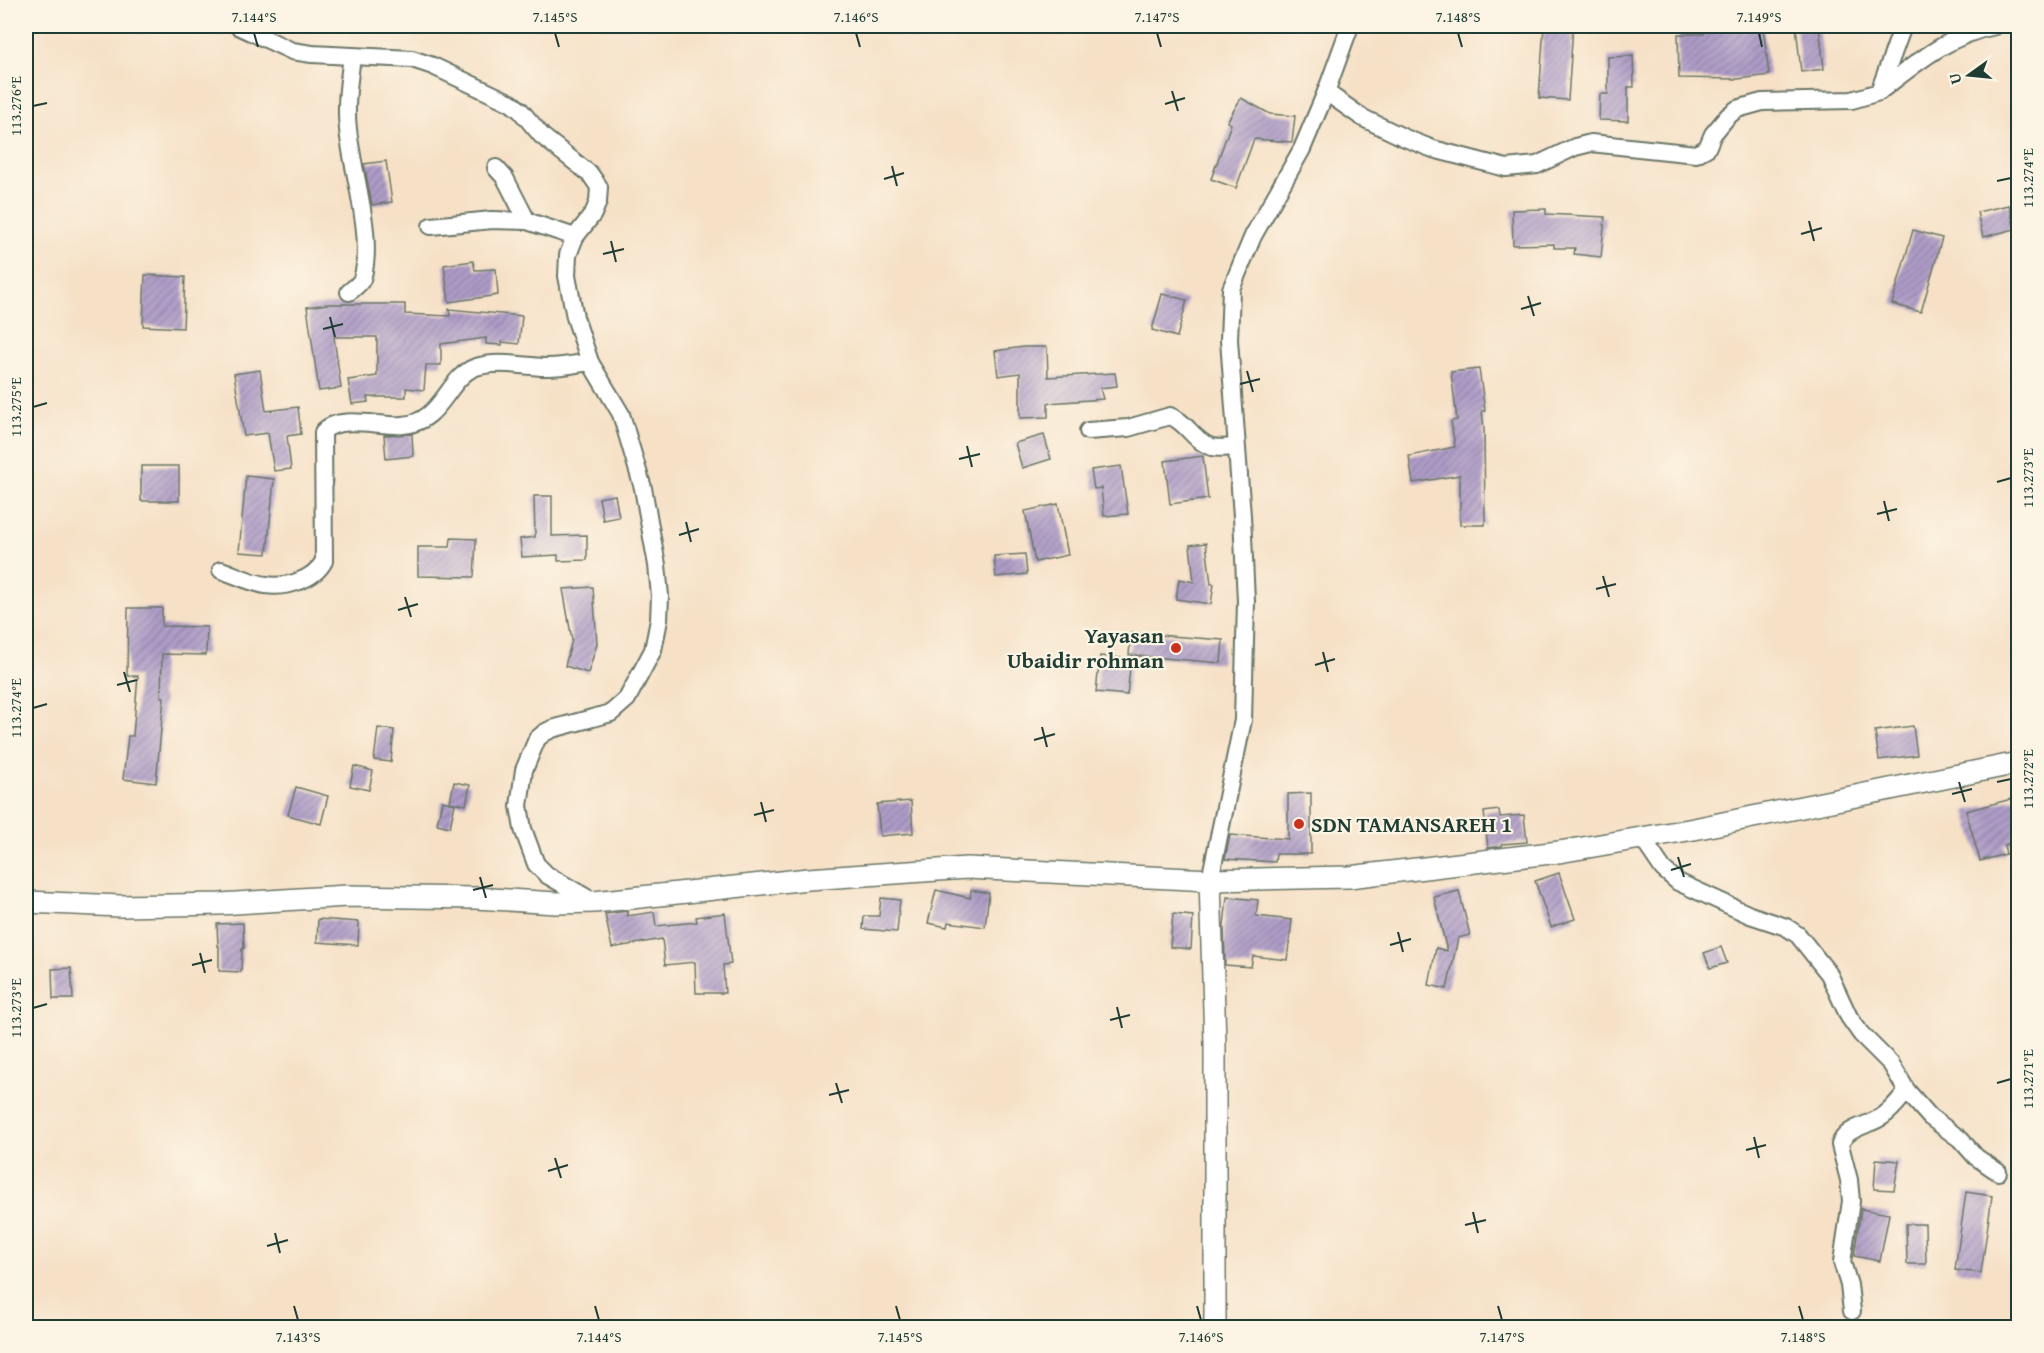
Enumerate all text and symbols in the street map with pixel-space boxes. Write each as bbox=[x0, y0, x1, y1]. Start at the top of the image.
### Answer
text: 7.144°S bbox=[231, 6, 277, 27]
text: 7.145°S bbox=[532, 6, 578, 27]
text: 7.146°S bbox=[833, 6, 879, 27]
text: 7.147°S bbox=[1134, 6, 1180, 27]
text: 7.148°S bbox=[1435, 6, 1481, 27]
text: 7.149°S bbox=[1736, 6, 1782, 27]
north arrow bbox=[1939, 45, 1999, 105]
text: U bbox=[1941, 70, 1967, 87]
text: 113.276°E bbox=[5, 76, 26, 136]
text: 113.274°E bbox=[2017, 148, 2038, 208]
text: 113.275°E bbox=[5, 377, 26, 437]
text: 113.273°E bbox=[2017, 448, 2038, 508]
place label: Yayasan Ubaidir rohman bbox=[1007, 619, 1164, 676]
marker: Yayasan Ubaidir rohman bbox=[1169, 641, 1183, 655]
text: 113.274°E bbox=[5, 678, 26, 738]
text: 113.272°E bbox=[2017, 749, 2038, 809]
place label: SDN TAMANSAREH 1 bbox=[1311, 808, 1512, 840]
marker: SDN TAMANSAREH 1 bbox=[1292, 817, 1306, 831]
text: 113.273°E bbox=[5, 978, 26, 1038]
text: 113.271°E bbox=[2017, 1049, 2038, 1109]
text: 7.143°S bbox=[275, 1326, 321, 1347]
text: 7.144°S bbox=[576, 1326, 622, 1347]
text: 7.145°S bbox=[877, 1326, 923, 1347]
text: 7.146°S bbox=[1178, 1326, 1224, 1347]
text: 7.147°S bbox=[1479, 1326, 1525, 1347]
text: 7.148°S bbox=[1780, 1326, 1826, 1347]

